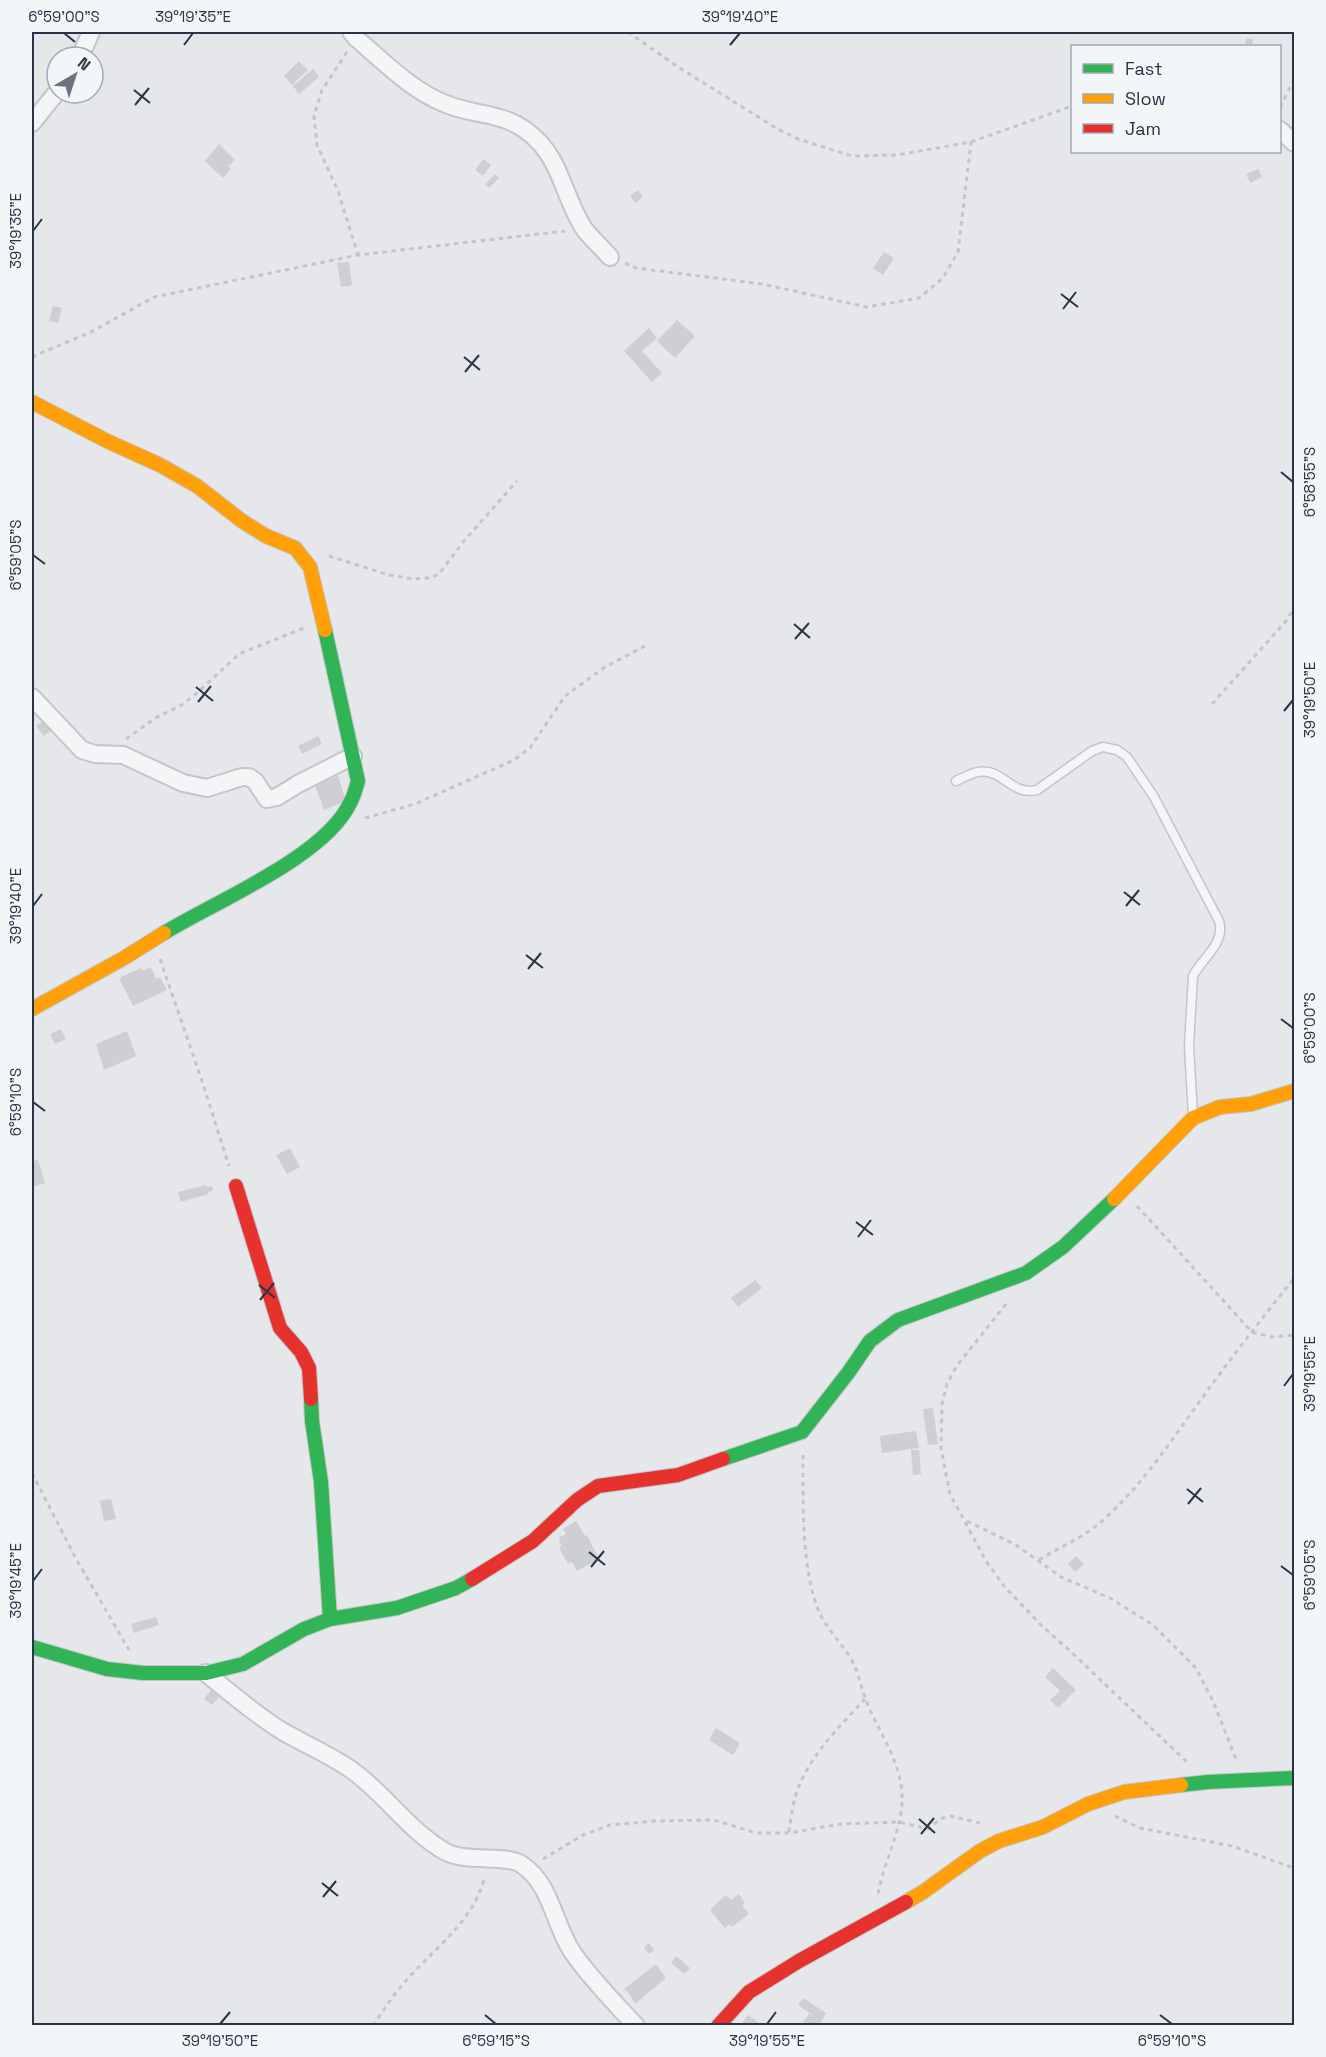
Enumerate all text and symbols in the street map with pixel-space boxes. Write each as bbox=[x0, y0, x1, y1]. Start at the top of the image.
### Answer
text: 6°59'00"S bbox=[28, 7, 100, 26]
text: 39°19'35"E bbox=[155, 7, 231, 26]
text: 39°19'40"E bbox=[702, 7, 778, 26]
north arrow bbox=[45, 45, 105, 105]
legend bbox=[1071, 45, 1281, 153]
text: N bbox=[73, 52, 95, 75]
text: Fast bbox=[1125, 57, 1162, 80]
text: Slow bbox=[1125, 87, 1166, 110]
text: Jam bbox=[1125, 117, 1161, 140]
text: 39°19'35"E bbox=[6, 193, 25, 269]
text: 6°58'55"S bbox=[1300, 447, 1319, 517]
text: 6°59'05"S bbox=[6, 520, 25, 591]
text: 39°19'50"E bbox=[1300, 662, 1319, 738]
text: 39°19'40"E bbox=[6, 868, 25, 944]
text: 6°59'00"S bbox=[1300, 992, 1319, 1064]
text: 6°59'10"S bbox=[6, 1068, 25, 1136]
text: 39°19'55"E bbox=[1300, 1336, 1319, 1412]
text: 6°59'05"S bbox=[1300, 1540, 1319, 1611]
text: 39°19'45"E bbox=[6, 1543, 25, 1619]
text: 39°19'50"E bbox=[182, 2031, 258, 2050]
text: 6°59'15"S bbox=[462, 2031, 530, 2050]
text: 39°19'55"E bbox=[729, 2031, 805, 2050]
text: 6°59'10"S bbox=[1138, 2031, 1206, 2050]

